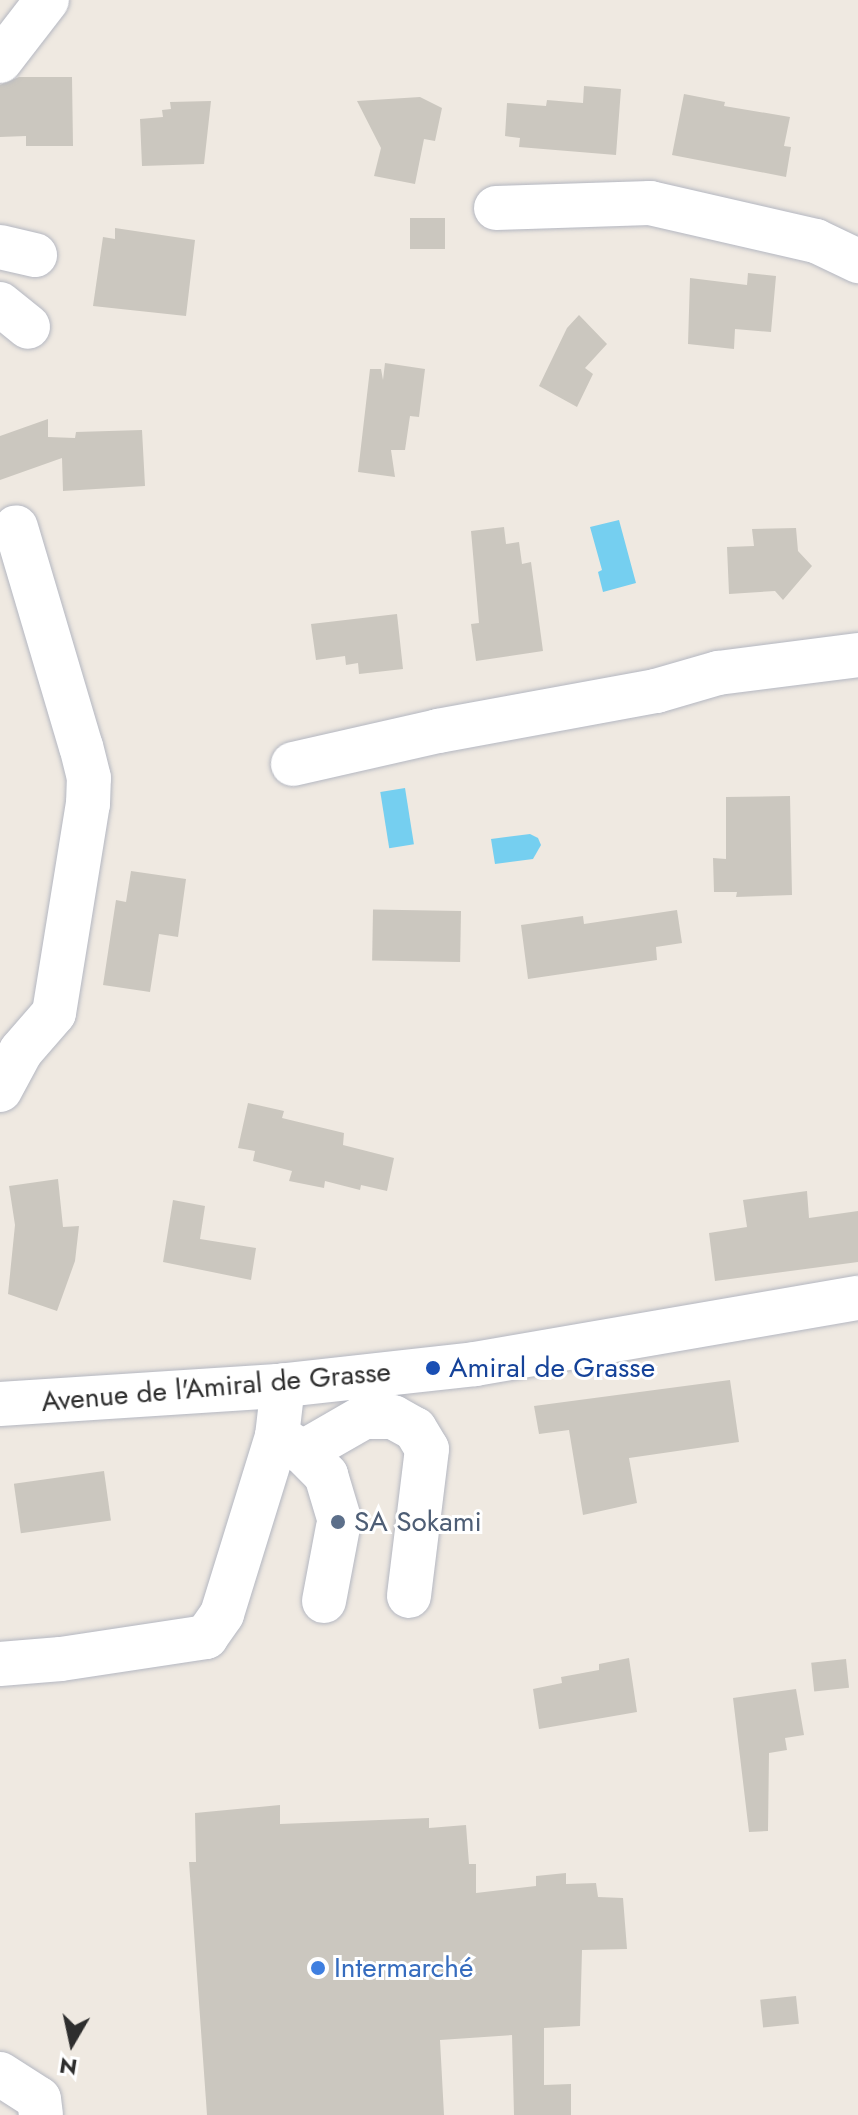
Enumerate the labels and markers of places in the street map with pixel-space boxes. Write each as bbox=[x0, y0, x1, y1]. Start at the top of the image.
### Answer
place label: Amiral de Grasse bbox=[449, 1351, 655, 1385]
marker: Amiral de Grasse bbox=[424, 1359, 442, 1377]
place label: SA Sokami bbox=[354, 1505, 482, 1539]
marker: SA Sokami bbox=[329, 1513, 347, 1531]
place label: Intermarché bbox=[334, 1951, 473, 1985]
marker: Intermarché bbox=[309, 1959, 327, 1977]

